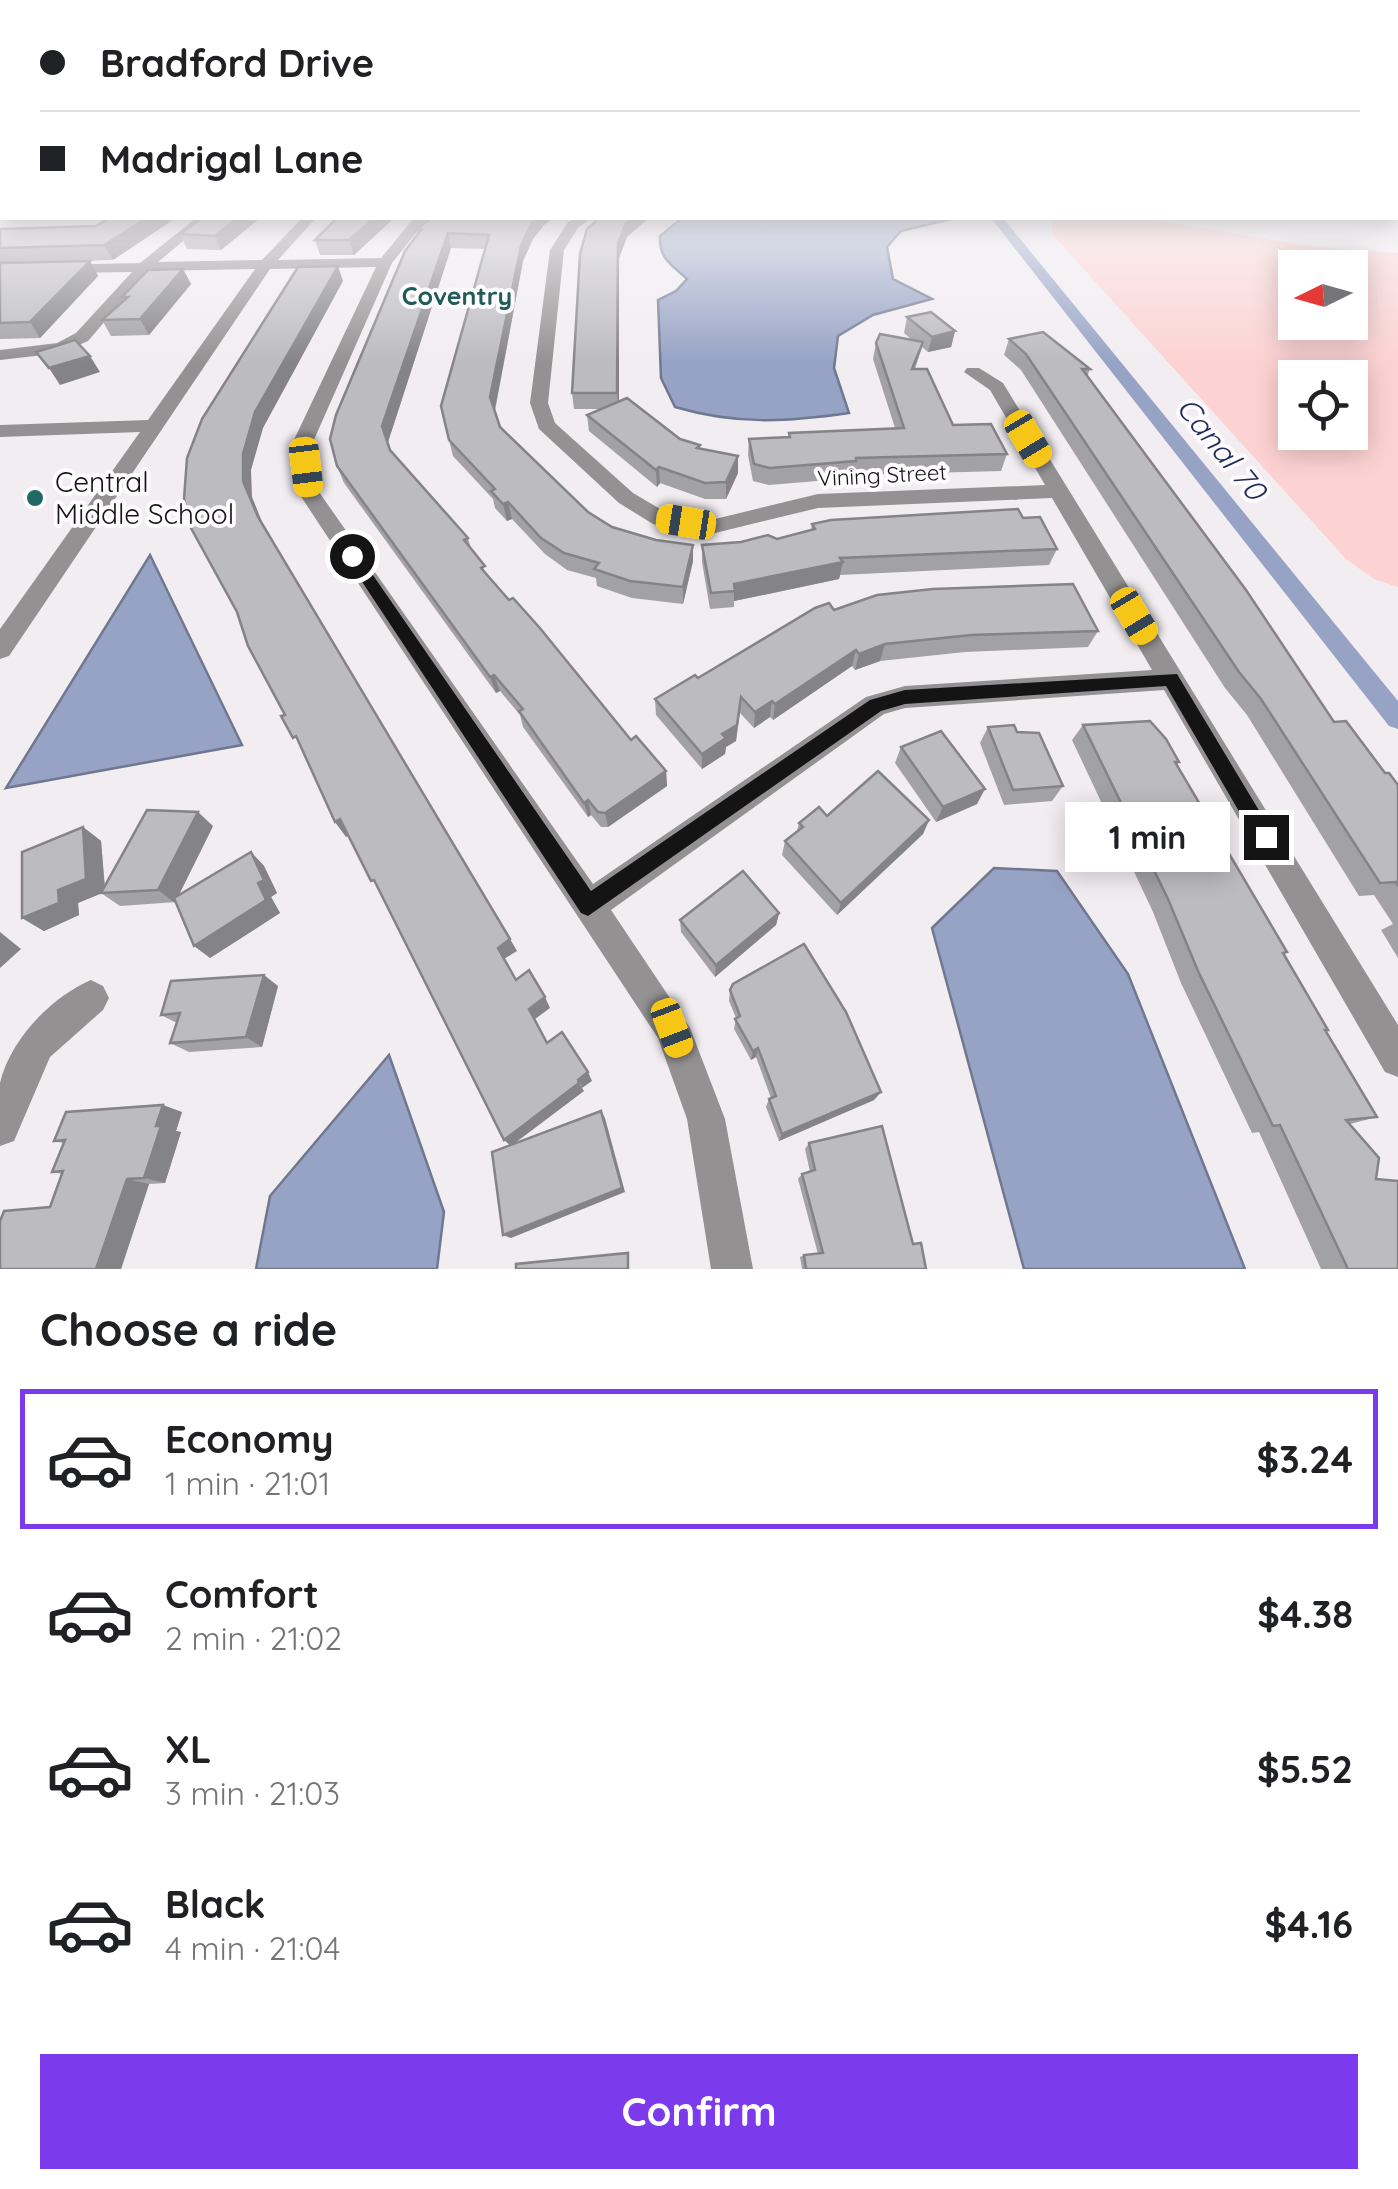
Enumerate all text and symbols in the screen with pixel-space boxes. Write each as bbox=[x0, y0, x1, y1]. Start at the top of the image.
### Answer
text: Bradford Drive bbox=[100, 39, 374, 87]
text: Madrigal Lane bbox=[100, 135, 363, 183]
north arrow bbox=[1278, 250, 1368, 340]
map controls bbox=[1278, 250, 1368, 450]
district label: Coventry bbox=[402, 280, 512, 311]
button: locate bbox=[1278, 360, 1368, 450]
water label: Canal 70 bbox=[1169, 389, 1276, 509]
car bbox=[1000, 406, 1056, 472]
car bbox=[287, 435, 325, 499]
street label: Vining Street bbox=[817, 458, 947, 492]
place label: Central Middle School bbox=[55, 464, 234, 531]
marker: Central Middle School bbox=[24, 487, 46, 509]
car bbox=[654, 502, 718, 542]
route start bbox=[330, 534, 375, 579]
car bbox=[1106, 583, 1162, 649]
callout: 1 min bbox=[1066, 802, 1231, 872]
route end bbox=[1244, 815, 1289, 860]
text: 1 min bbox=[1109, 817, 1186, 857]
car bbox=[647, 995, 697, 1061]
text: Choose a ride bbox=[40, 1301, 337, 1357]
icon: car bbox=[45, 1414, 135, 1504]
text: Economy bbox=[165, 1415, 334, 1463]
text: $3.24 bbox=[1256, 1435, 1353, 1483]
text: 1 min · 21:01 bbox=[165, 1463, 330, 1503]
icon: car bbox=[45, 1569, 135, 1659]
text: Comfort bbox=[165, 1570, 319, 1618]
text: $4.38 bbox=[1257, 1590, 1353, 1638]
text: 2 min · 21:02 bbox=[165, 1618, 342, 1658]
icon: car bbox=[45, 1724, 135, 1814]
text: XL bbox=[165, 1725, 211, 1773]
text: $5.52 bbox=[1257, 1745, 1353, 1793]
text: 3 min · 21:03 bbox=[165, 1773, 340, 1813]
icon: car bbox=[45, 1879, 135, 1969]
text: Black bbox=[165, 1880, 265, 1928]
text: $4.16 bbox=[1265, 1900, 1353, 1948]
text: 4 min · 21:04 bbox=[165, 1928, 340, 1968]
button: Confirm bbox=[40, 2054, 1358, 2169]

